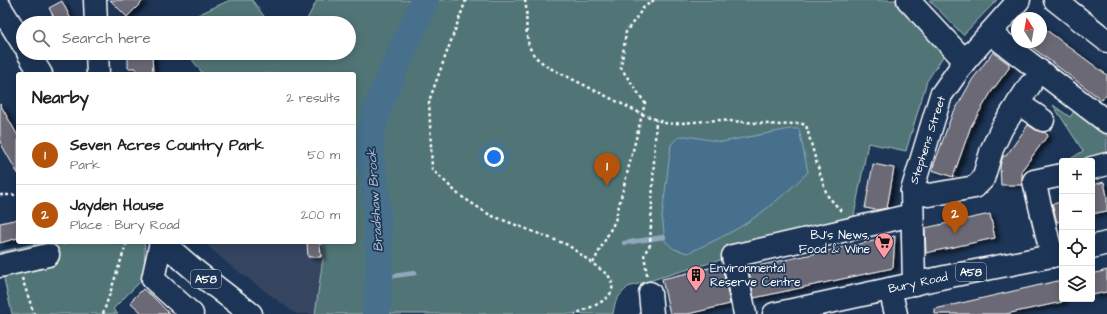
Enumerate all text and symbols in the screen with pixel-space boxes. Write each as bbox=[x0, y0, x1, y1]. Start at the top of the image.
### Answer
north arrow bbox=[1011, 12, 1047, 48]
search box bbox=[16, 16, 356, 60]
icon: search bbox=[30, 27, 52, 49]
text: Search here bbox=[62, 28, 151, 49]
text: Nearby bbox=[32, 86, 89, 110]
text: 2 results bbox=[286, 89, 340, 107]
street label: Stephens Street bbox=[906, 93, 950, 186]
text: Seven Acres Country Park bbox=[70, 135, 264, 156]
text: 1 bbox=[44, 146, 46, 164]
text: 50 m bbox=[307, 146, 340, 164]
water label: Bradshaw Brook bbox=[362, 146, 388, 253]
your location bbox=[484, 147, 504, 167]
pin: 1 bbox=[594, 153, 620, 186]
text: Park bbox=[70, 156, 100, 174]
map controls bbox=[1059, 158, 1095, 302]
button: + bbox=[1059, 158, 1095, 194]
button: − bbox=[1059, 194, 1095, 230]
text: Jayden House bbox=[70, 195, 164, 216]
pin: 2 bbox=[942, 201, 968, 234]
text: 2 bbox=[41, 206, 49, 224]
text: 200 m bbox=[301, 206, 340, 224]
text: Place · Bury Road bbox=[70, 216, 180, 234]
place label: BJ's News, Food & Wine bbox=[799, 227, 871, 258]
button: locate bbox=[1059, 230, 1095, 266]
supermarket icon: BJ's News, Food & Wine bbox=[873, 231, 895, 259]
place label: Environmental Reserve Centre bbox=[710, 260, 801, 291]
road number: A58 bbox=[956, 263, 986, 281]
building icon: Environmental Reserve Centre bbox=[685, 264, 707, 292]
button: layers bbox=[1059, 266, 1095, 302]
street label: Bury Road bbox=[887, 268, 949, 299]
road number: A58 bbox=[191, 270, 221, 288]

